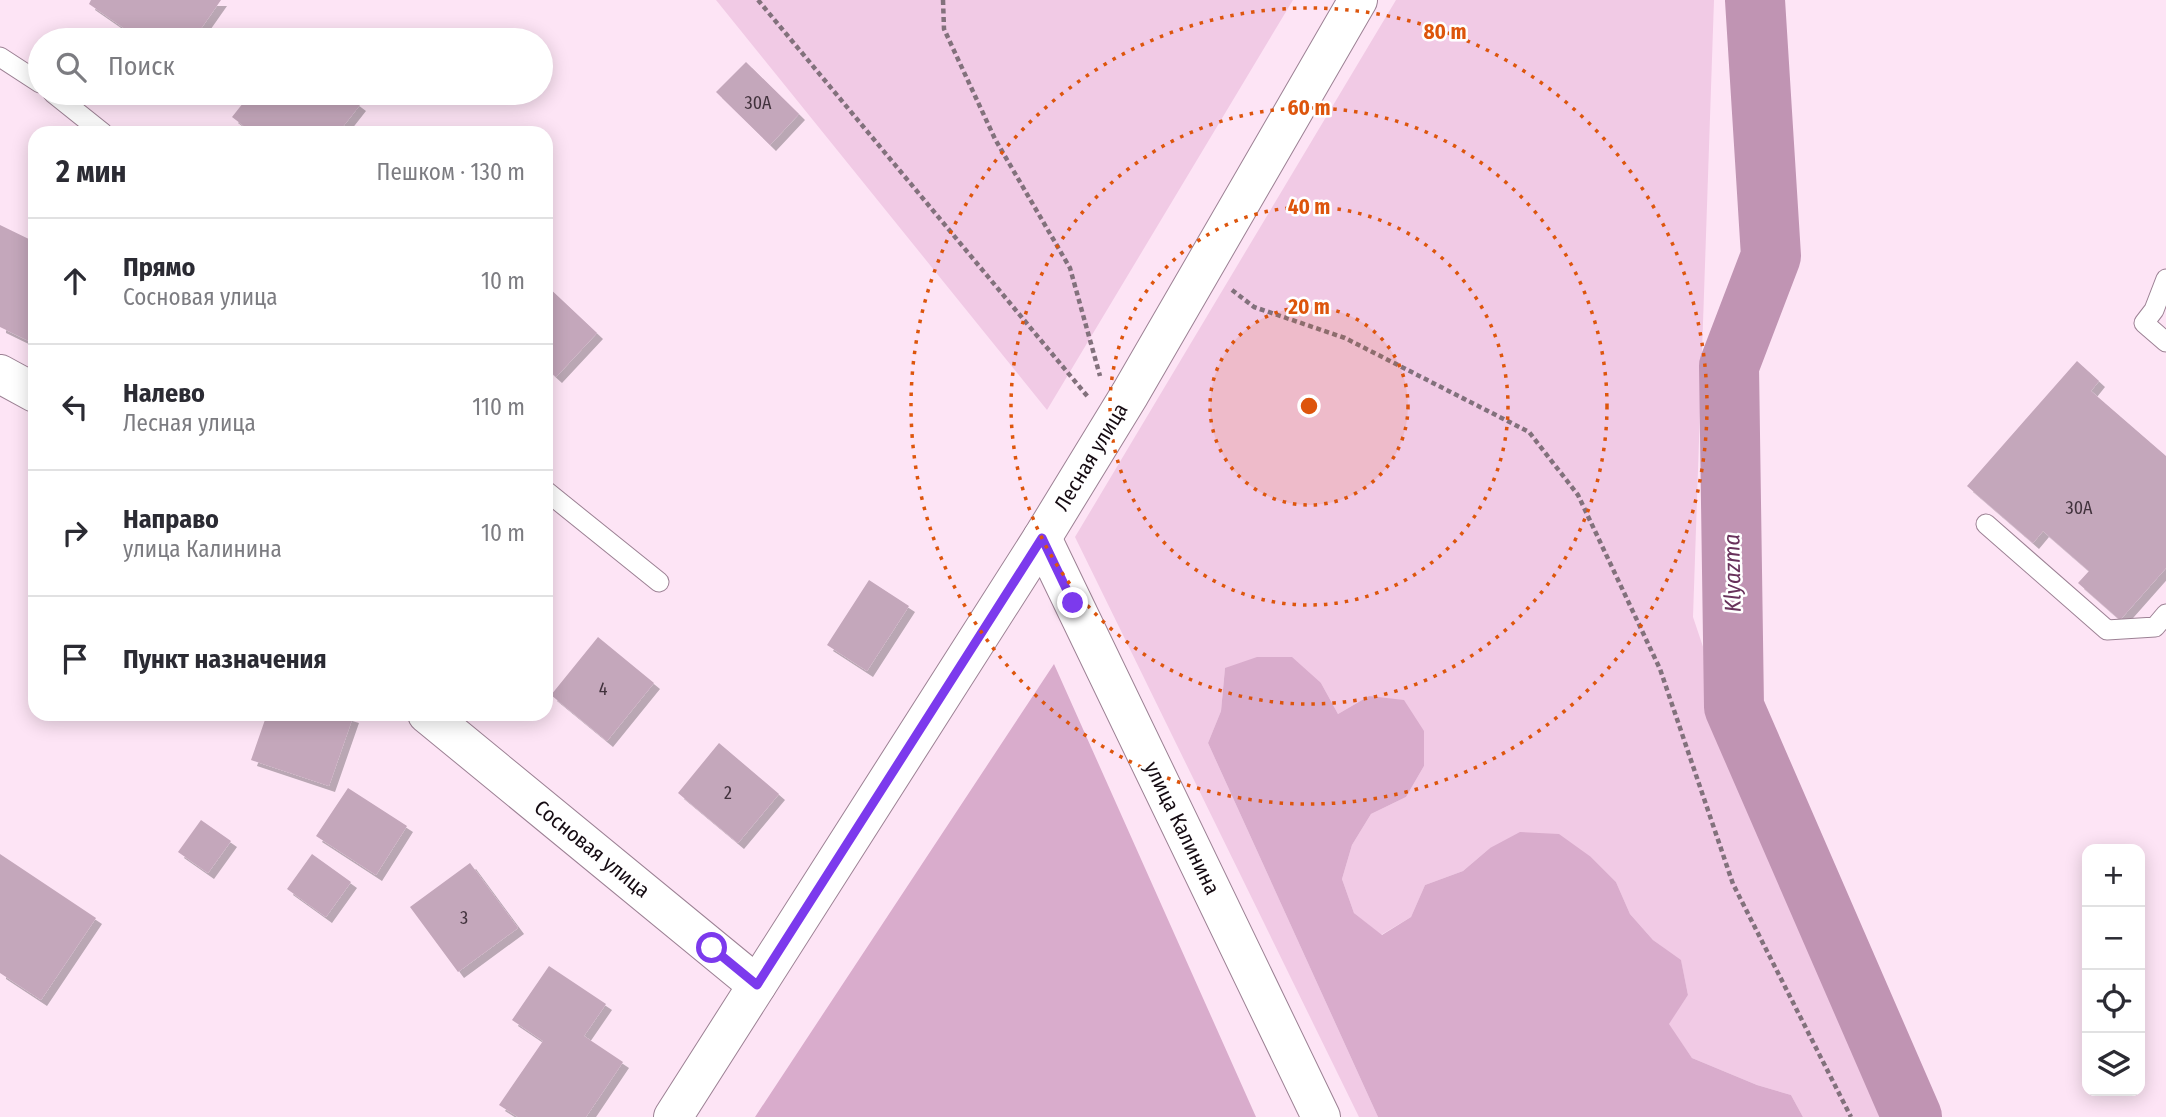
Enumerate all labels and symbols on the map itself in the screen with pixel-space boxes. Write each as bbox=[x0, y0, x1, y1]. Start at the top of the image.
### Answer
text: 80 m bbox=[1424, 19, 1466, 45]
house number: 30А bbox=[745, 92, 772, 114]
text: 60 m bbox=[1288, 95, 1330, 121]
text: 40 m bbox=[1288, 194, 1330, 220]
text: 20 m bbox=[1287, 294, 1330, 320]
centre of rings bbox=[1297, 394, 1321, 418]
street label: Лесная улица bbox=[1049, 398, 1133, 516]
house number: 30А bbox=[2066, 497, 2093, 519]
water label: Klyazma bbox=[1717, 533, 1747, 613]
route end bbox=[1057, 587, 1088, 618]
house number: 4 bbox=[599, 678, 608, 700]
street label: улица Калинина bbox=[1139, 757, 1225, 899]
house number: 2 bbox=[724, 782, 732, 804]
street label: Сосновая улица bbox=[529, 794, 655, 904]
house number: 3 bbox=[460, 907, 468, 929]
route start bbox=[696, 932, 727, 963]

